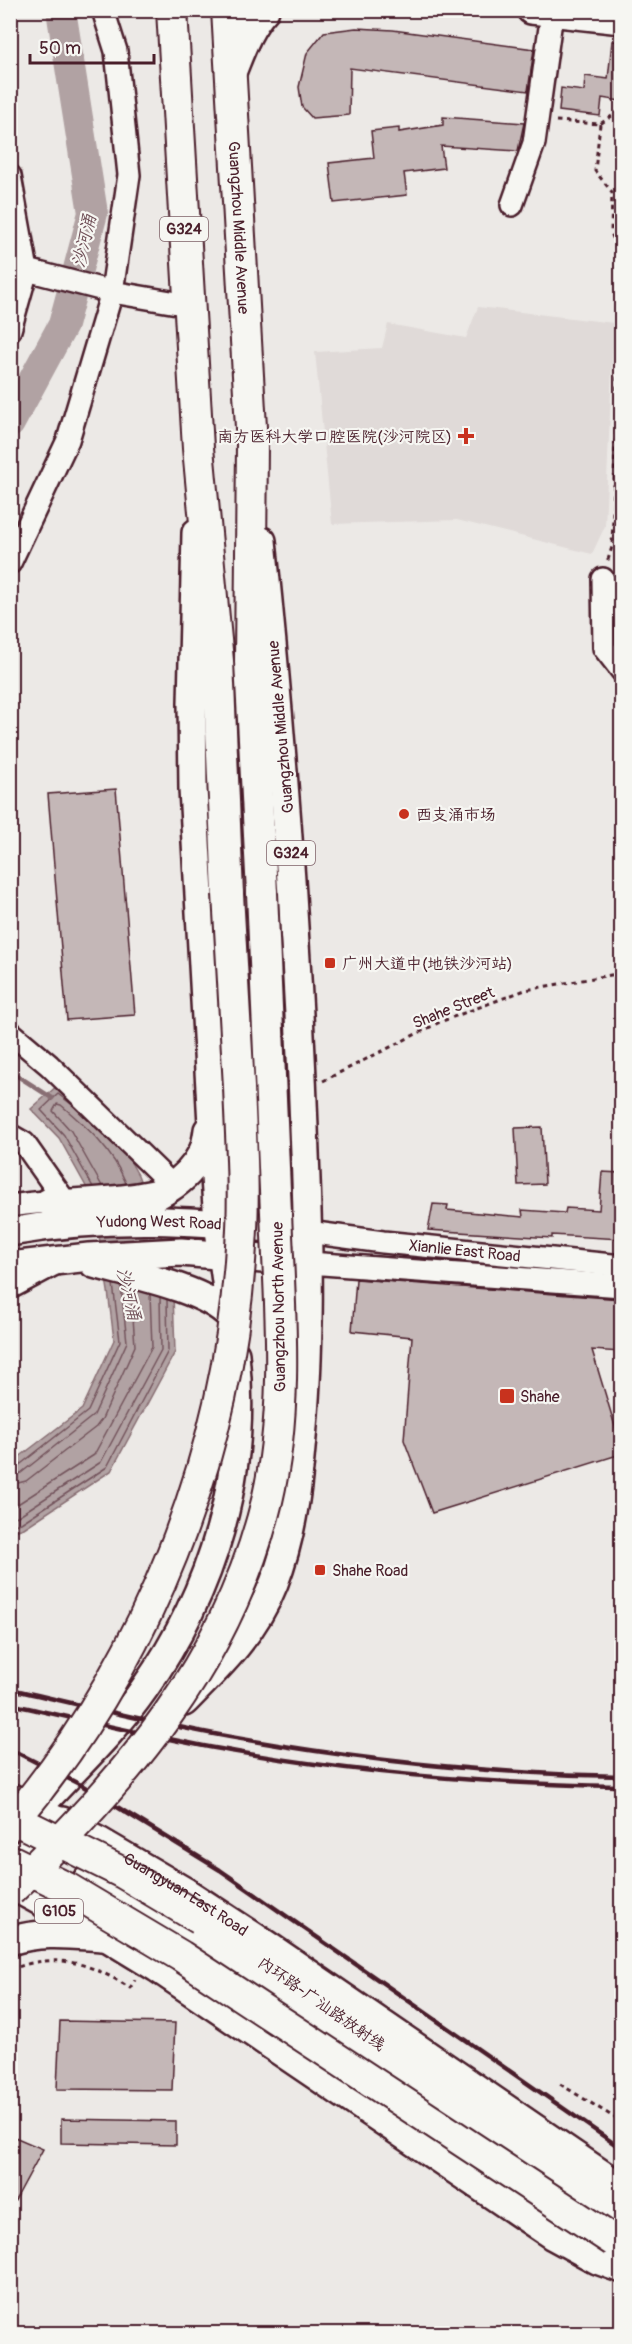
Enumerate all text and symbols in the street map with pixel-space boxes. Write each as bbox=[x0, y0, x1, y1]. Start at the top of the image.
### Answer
scale bar bbox=[30, 27, 154, 65]
text: 50 m bbox=[39, 37, 81, 60]
street label: Guangzhou Middle Avenue bbox=[224, 141, 253, 315]
water label: 沙河涌 bbox=[67, 211, 102, 270]
road number: G324 bbox=[160, 217, 208, 241]
place label: 南方医科大学口腔医院(沙河院区) bbox=[217, 427, 452, 447]
marker: 南方医科大学口腔医院(沙河院区) bbox=[457, 427, 475, 445]
street label: Guangzhou Middle Avenue bbox=[263, 640, 299, 814]
place label: 西支涌市场 bbox=[416, 805, 496, 825]
marker: 西支涌市场 bbox=[397, 807, 411, 821]
road number: G324 bbox=[267, 841, 315, 865]
place label: 广州大道中(地铁沙河站) bbox=[342, 954, 513, 974]
marker: 广州大道中(地铁沙河站) bbox=[323, 956, 337, 970]
street label: Shahe Street bbox=[410, 982, 498, 1033]
street label: Yudong West Road bbox=[95, 1212, 223, 1235]
street label: Guangzhou North Avenue bbox=[268, 1222, 290, 1392]
street label: Xianlie East Road bbox=[408, 1236, 522, 1267]
water label: 沙河涌 bbox=[111, 1265, 146, 1324]
marker: Shahe bbox=[498, 1387, 516, 1405]
place label: Shahe bbox=[520, 1387, 560, 1407]
place label: Shahe Road bbox=[332, 1561, 408, 1581]
marker: Shahe Road bbox=[313, 1563, 327, 1577]
street label: Guangyuan East Road bbox=[119, 1848, 252, 1941]
road number: G105 bbox=[35, 1899, 83, 1923]
street label: 内环路-广汕路放射线 bbox=[254, 1952, 389, 2055]

